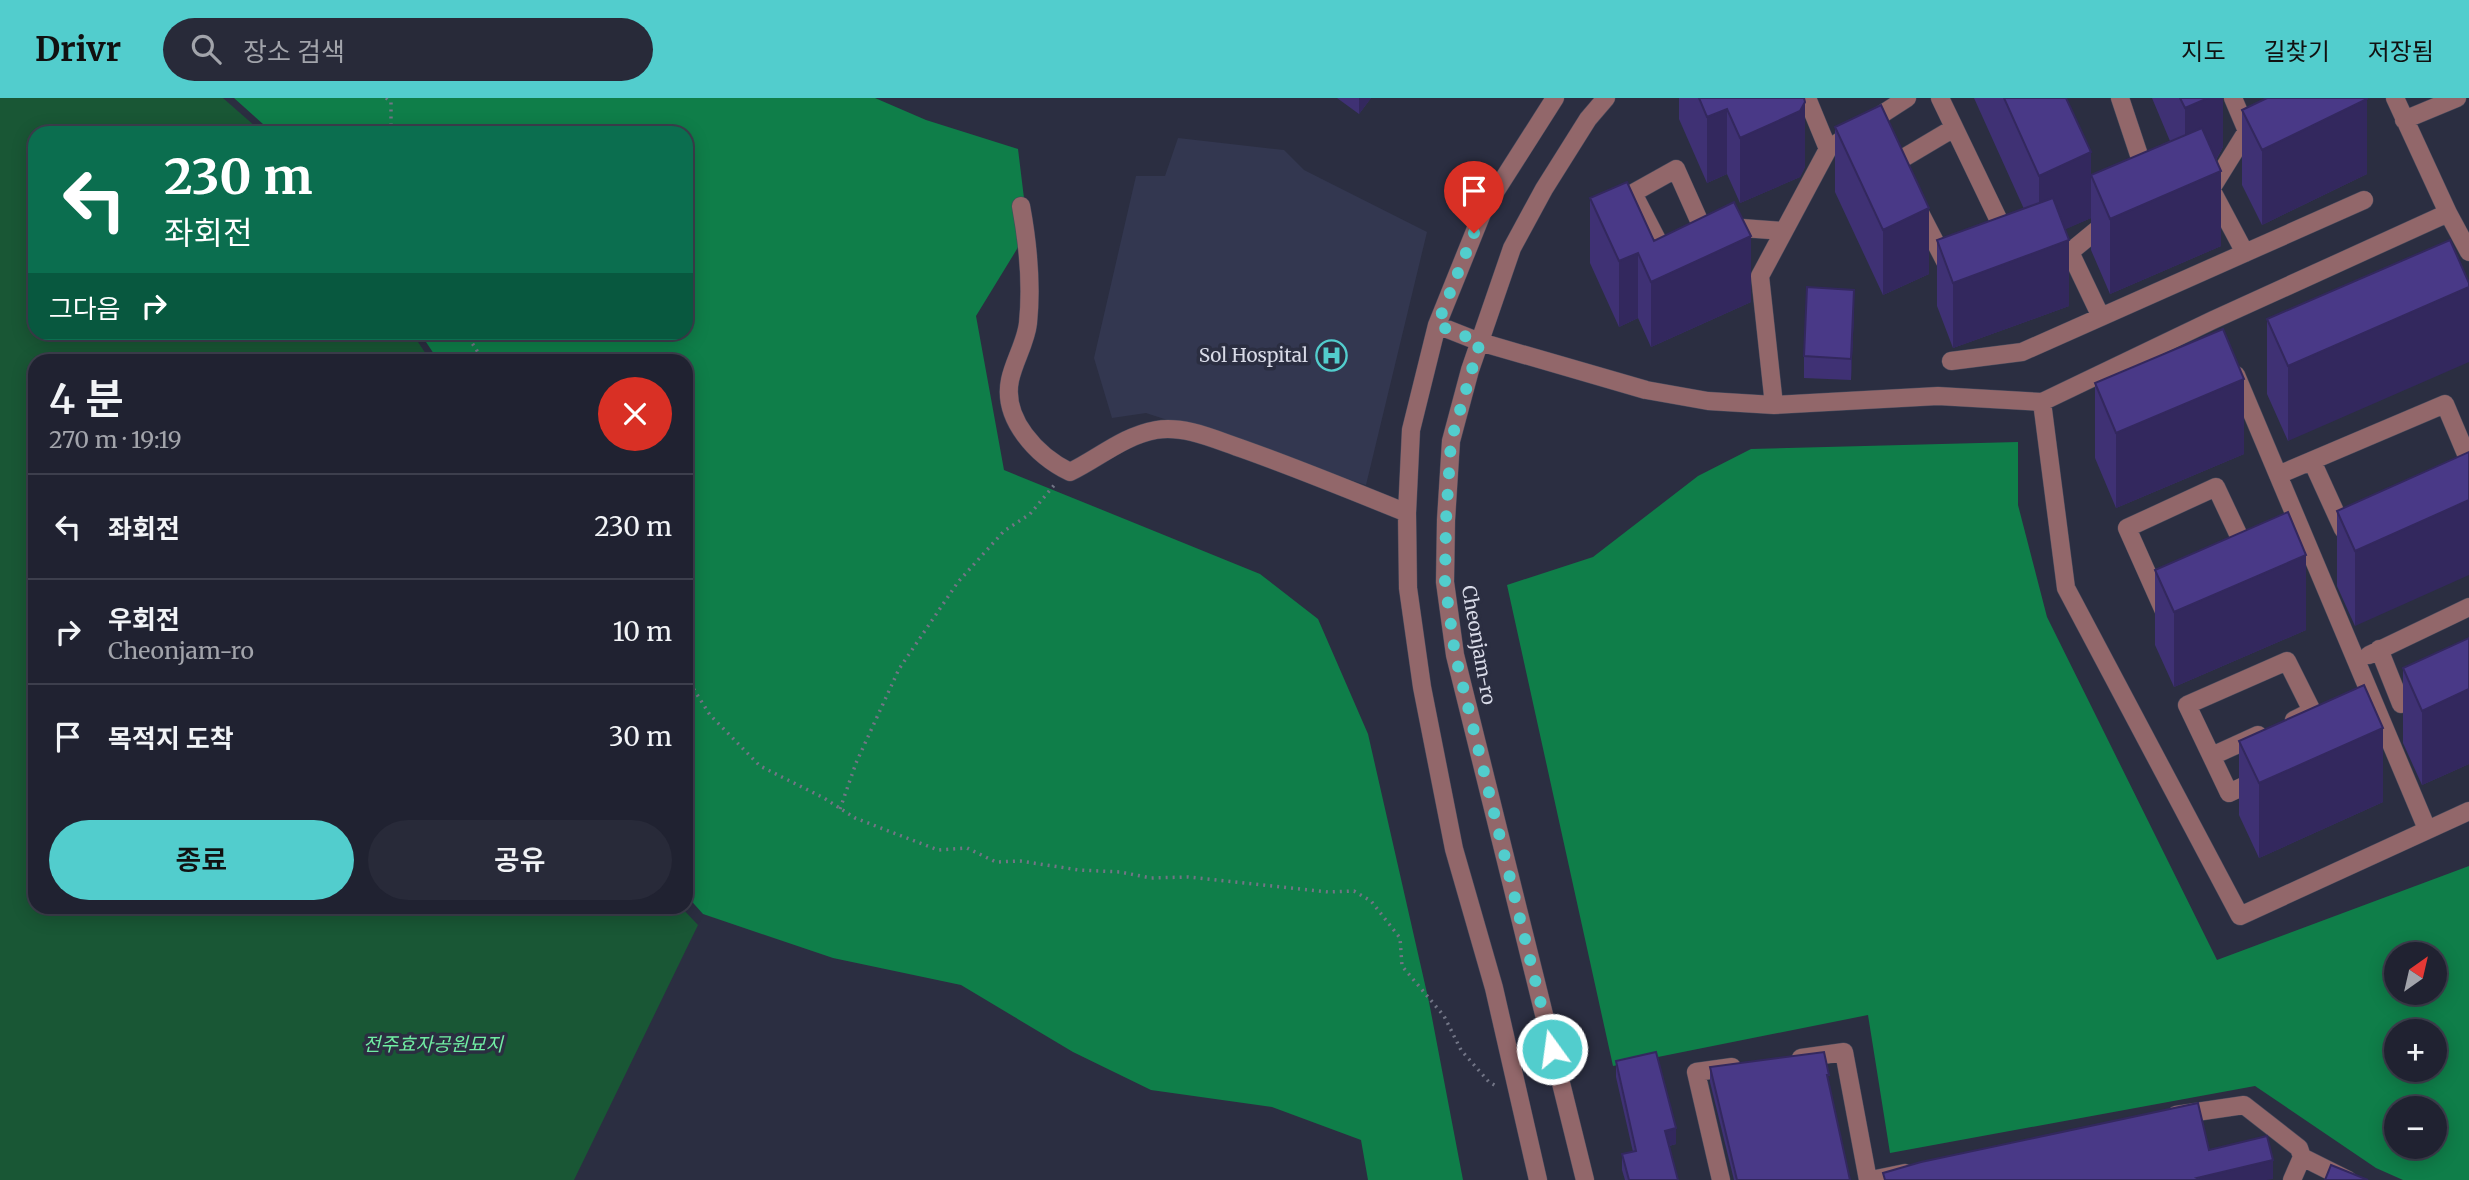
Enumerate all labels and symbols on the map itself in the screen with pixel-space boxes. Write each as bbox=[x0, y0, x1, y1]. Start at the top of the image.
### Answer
pin bbox=[1444, 161, 1504, 233]
hospital icon: Sol Hospital bbox=[1314, 338, 1348, 372]
place label: Sol Hospital bbox=[1199, 343, 1308, 367]
street label: Cheonjam-ro bbox=[1457, 584, 1501, 706]
north arrow bbox=[2384, 942, 2446, 1004]
position arrow bbox=[1515, 1012, 1589, 1086]
park label: 전주효자공원묘지 bbox=[363, 1032, 504, 1056]

